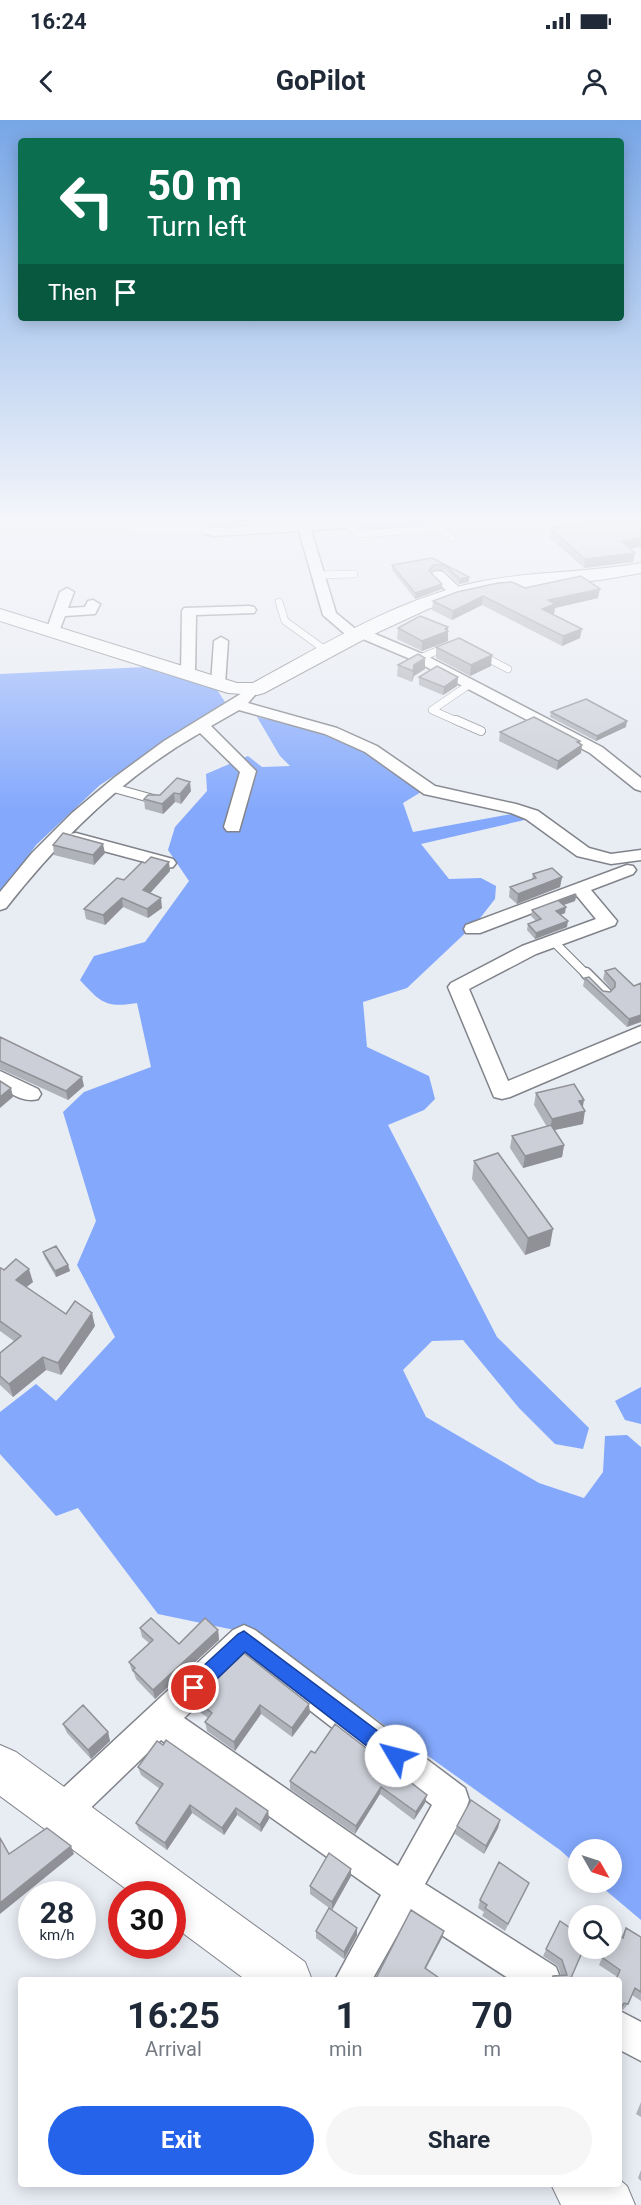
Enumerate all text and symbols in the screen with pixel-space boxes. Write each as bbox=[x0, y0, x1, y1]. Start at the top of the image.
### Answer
text: 16:24 bbox=[30, 9, 87, 34]
icon: back bbox=[30, 65, 63, 98]
text: GoPilot bbox=[276, 65, 365, 97]
icon: person bbox=[578, 65, 611, 98]
text: 50 m bbox=[147, 161, 242, 210]
icon: left bbox=[48, 162, 126, 240]
text: Turn left bbox=[147, 211, 247, 243]
icon: arrive bbox=[109, 276, 142, 309]
text: Then bbox=[48, 280, 97, 305]
pin bbox=[168, 1662, 219, 1713]
icon: arrive bbox=[177, 1671, 210, 1704]
position arrow bbox=[364, 1724, 428, 1788]
north arrow bbox=[568, 1839, 622, 1893]
map controls bbox=[568, 1839, 622, 1959]
speed limit sign: 30 bbox=[108, 1881, 186, 1959]
text: 28 bbox=[40, 1895, 74, 1930]
button: search bbox=[568, 1905, 622, 1959]
text: km/h bbox=[39, 1926, 75, 1944]
text: 16:25 bbox=[127, 1995, 220, 2037]
text: 1 bbox=[335, 1995, 356, 2037]
text: 70 bbox=[472, 1995, 513, 2037]
text: Arrival bbox=[145, 2037, 202, 2061]
text: min bbox=[329, 2037, 362, 2061]
text: m bbox=[483, 2037, 501, 2061]
button: Exit bbox=[48, 2106, 314, 2175]
button: Share bbox=[326, 2106, 592, 2175]

